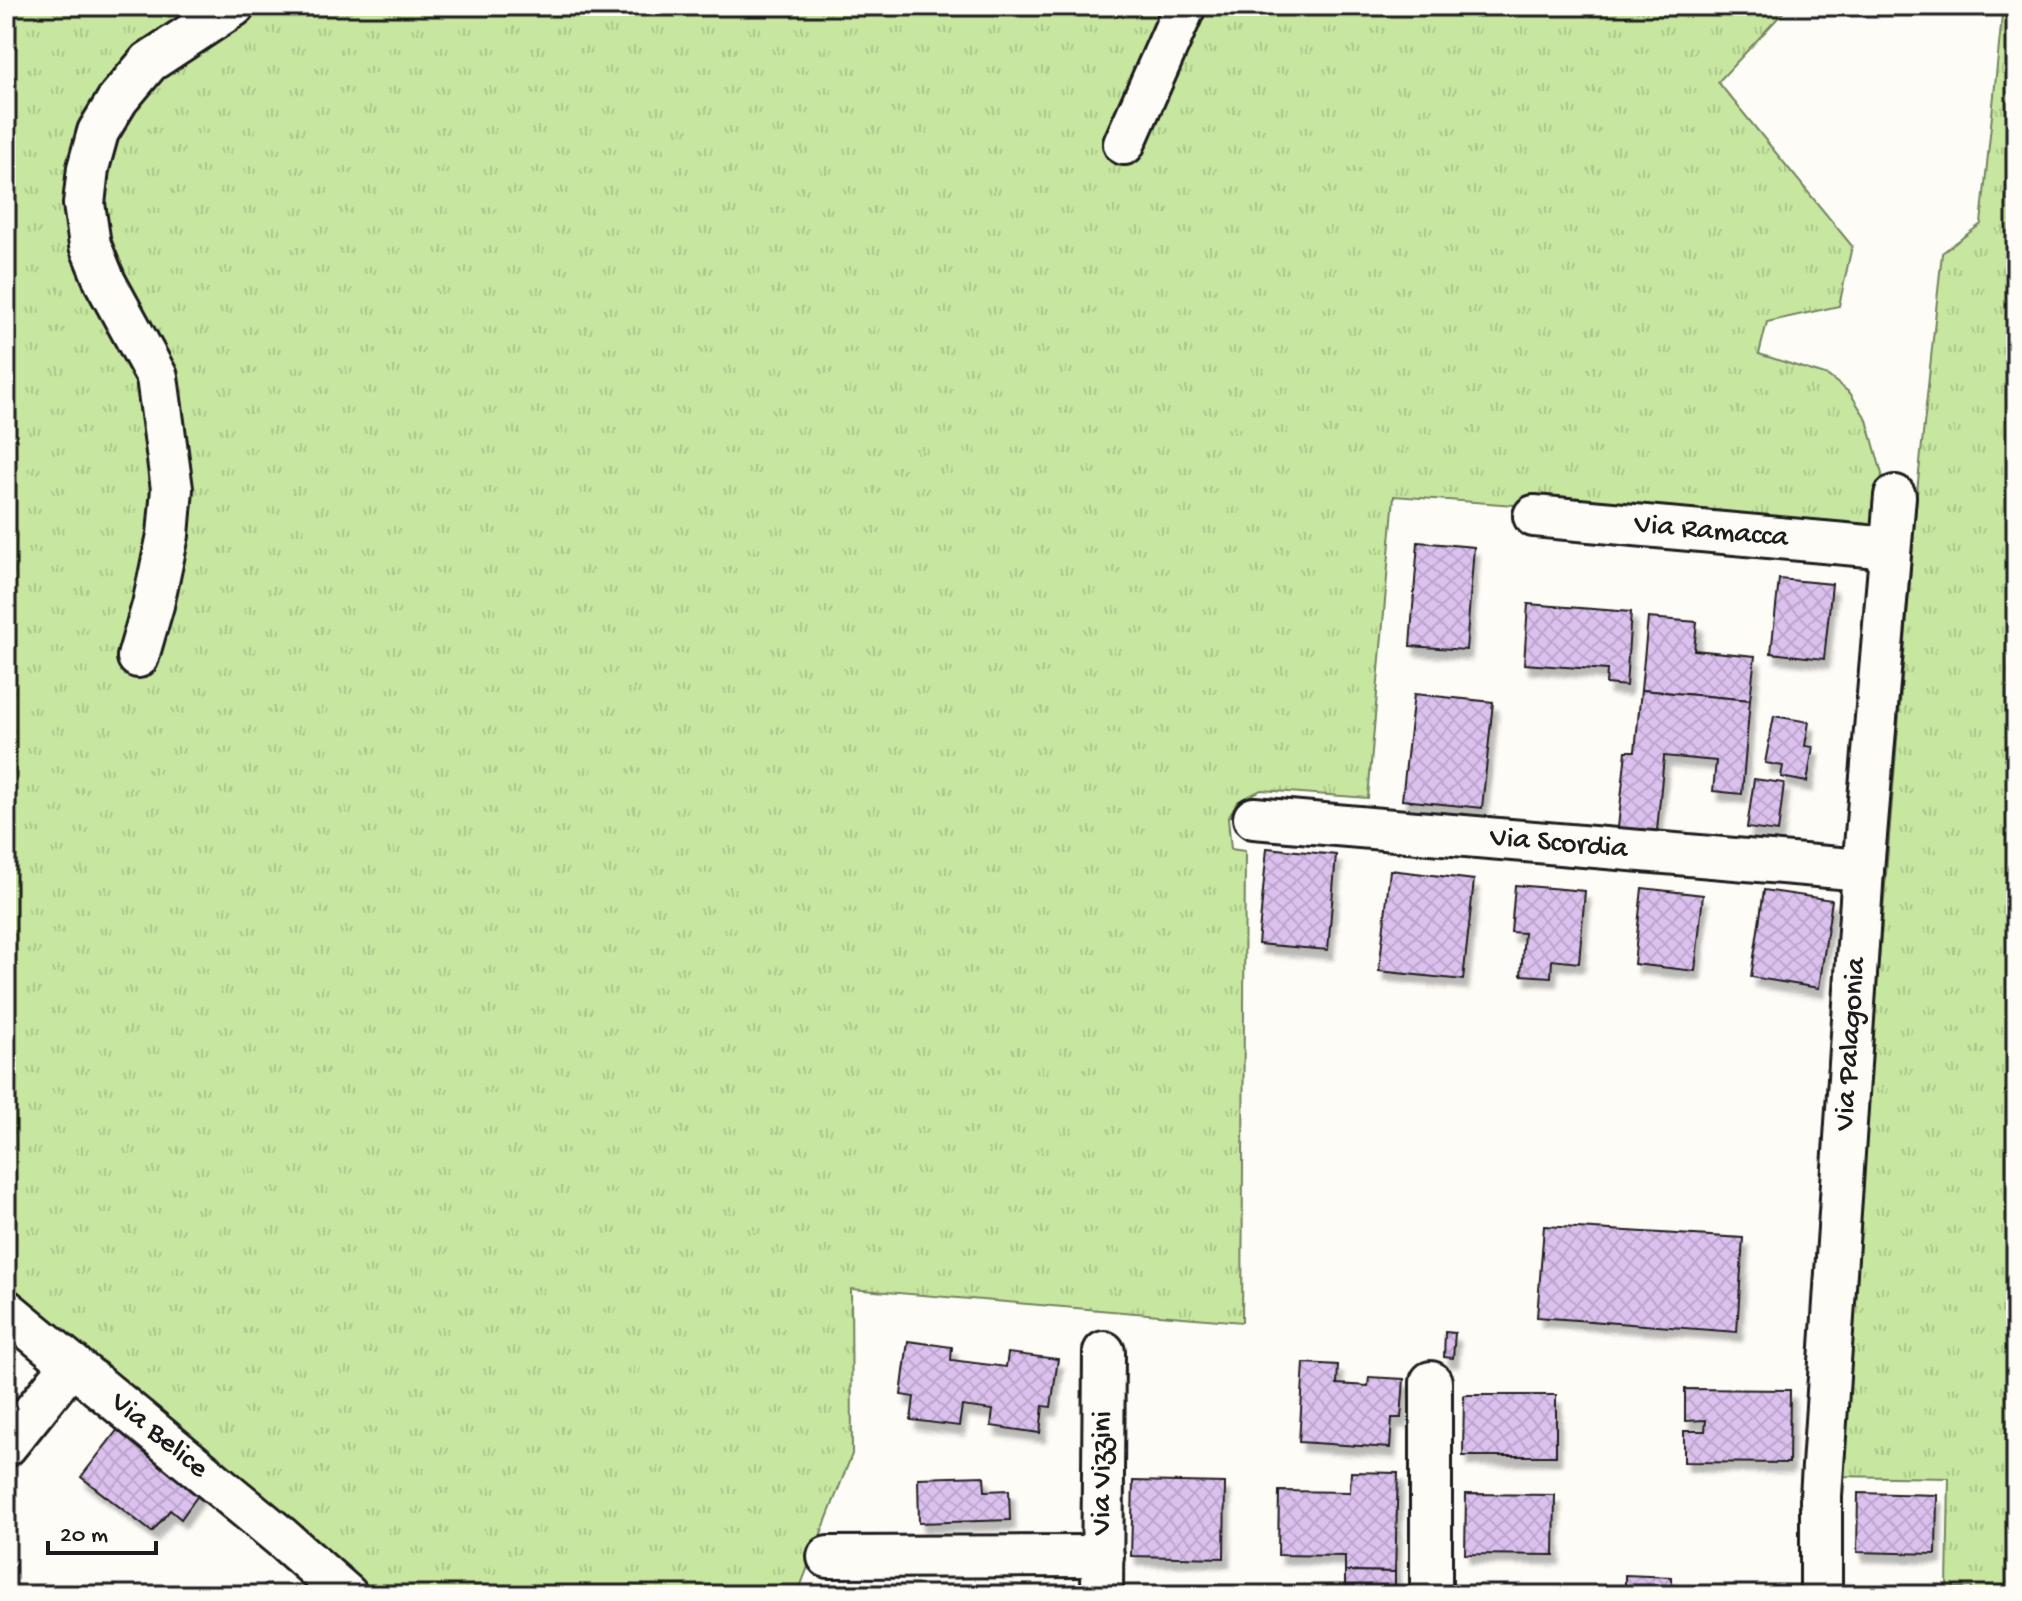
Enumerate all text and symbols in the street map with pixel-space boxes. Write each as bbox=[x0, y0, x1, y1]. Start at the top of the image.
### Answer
street label: Via Ramacca bbox=[1632, 508, 1791, 556]
street label: Via Scordia bbox=[1488, 821, 1630, 867]
street label: Via Palagonia bbox=[1828, 955, 1875, 1133]
street label: Via Belice bbox=[102, 1385, 215, 1487]
street label: Via Vizzini bbox=[1085, 1411, 1121, 1536]
scale bar bbox=[48, 1505, 156, 1555]
text: 20 m bbox=[60, 1522, 108, 1551]

